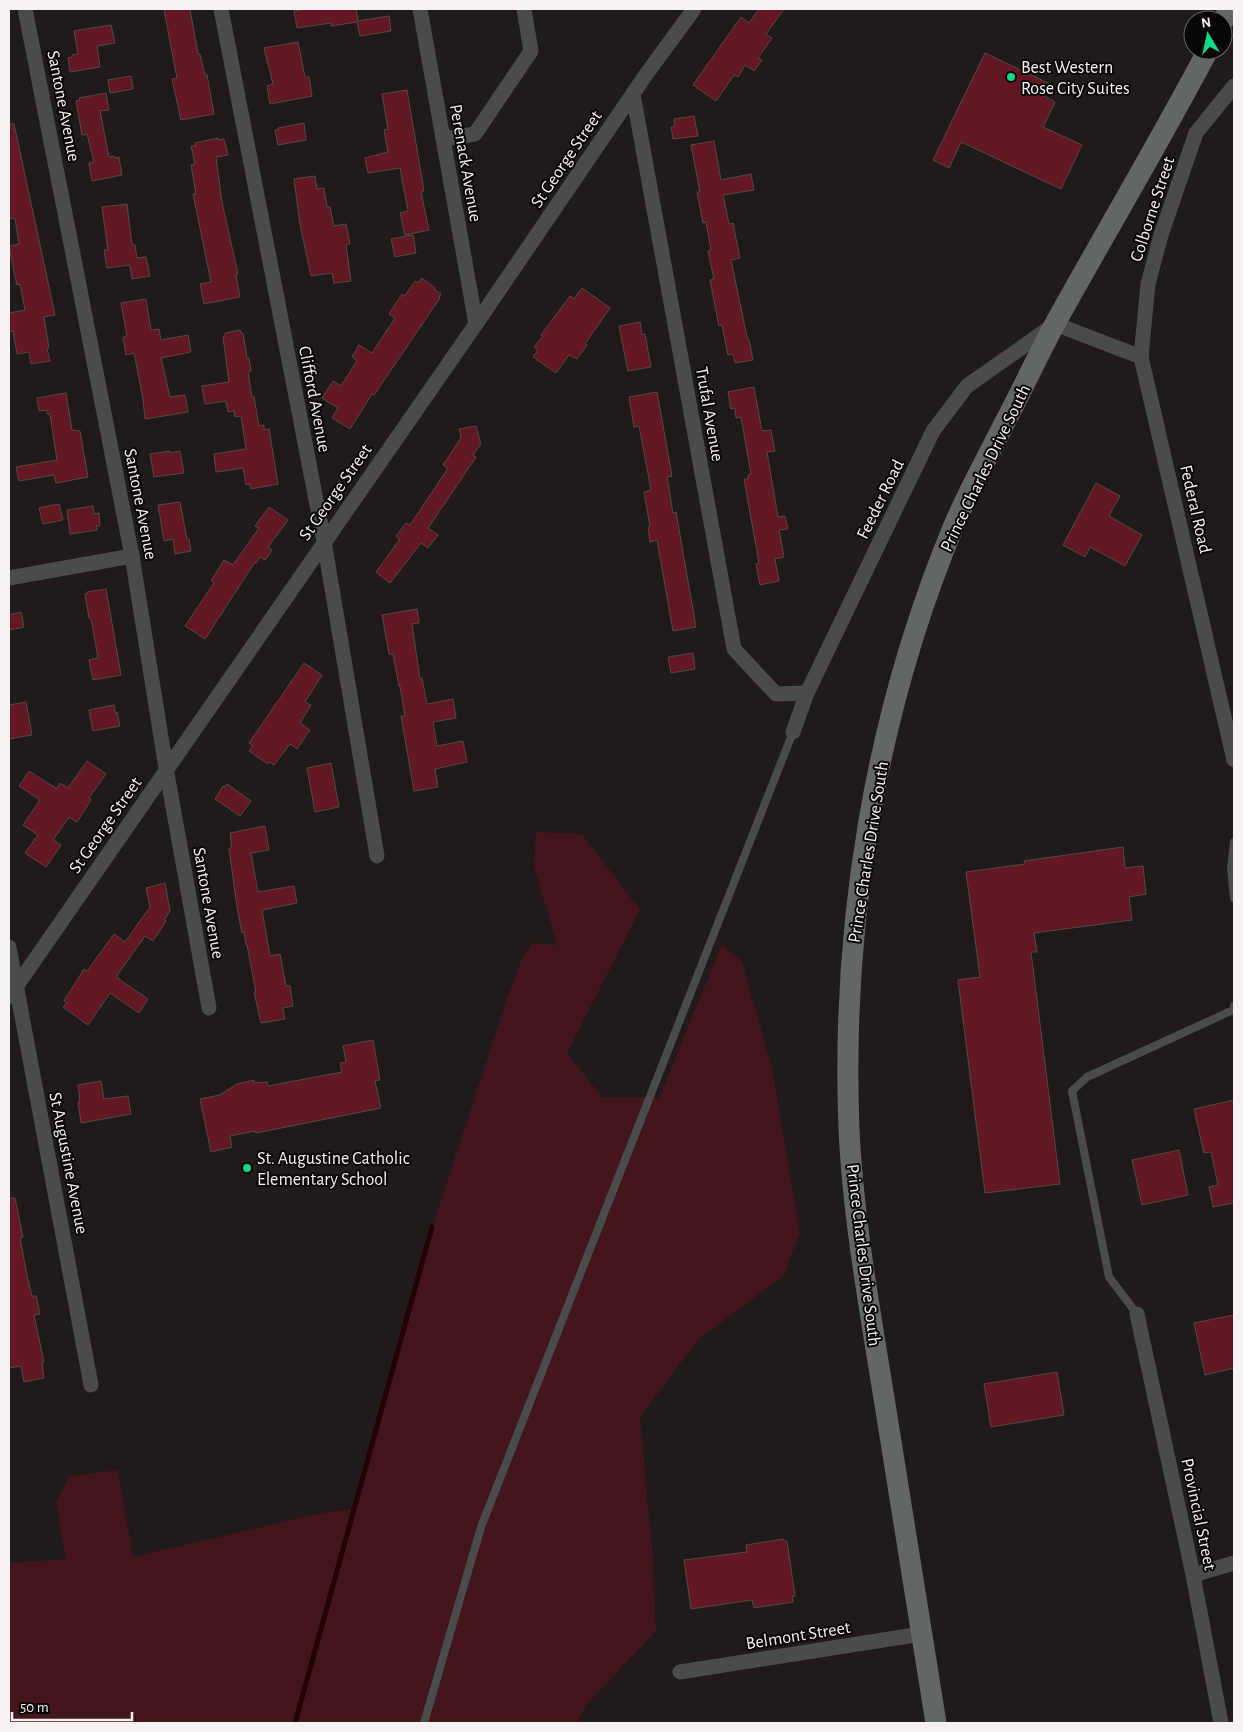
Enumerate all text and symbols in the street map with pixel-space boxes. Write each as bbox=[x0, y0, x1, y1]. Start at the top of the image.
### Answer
north arrow bbox=[1183, 10, 1233, 60]
text: N bbox=[1200, 15, 1212, 31]
street label: Santone Avenue bbox=[43, 49, 83, 163]
place label: Best Western Rose City Suites bbox=[1021, 59, 1130, 98]
marker: Best Western Rose City Suites bbox=[1005, 71, 1017, 83]
street label: Perenack Avenue bbox=[446, 103, 484, 223]
street label: St George Street bbox=[528, 108, 606, 211]
street label: Colborne Street bbox=[1128, 154, 1178, 264]
street label: Clifford Avenue bbox=[295, 344, 333, 454]
street label: Trufal Avenue bbox=[692, 365, 726, 463]
street label: Prince Charles Drive South bbox=[938, 382, 1034, 555]
street label: St George Street bbox=[296, 441, 376, 544]
street label: Santone Avenue bbox=[120, 447, 160, 561]
street label: Feeder Road bbox=[854, 457, 908, 542]
street label: Federal Road bbox=[1176, 463, 1214, 555]
street label: Prince Charles Drive South bbox=[846, 760, 892, 944]
street label: St George Street bbox=[66, 774, 146, 877]
street label: Santone Avenue bbox=[189, 846, 227, 960]
street label: St Augustine Avenue bbox=[45, 1091, 91, 1236]
place label: St. Augustine Catholic Elementary School bbox=[257, 1150, 410, 1189]
marker: St. Augustine Catholic Elementary School bbox=[241, 1162, 253, 1174]
street label: Prince Charles Drive South bbox=[843, 1163, 883, 1347]
street label: Provincial Street bbox=[1177, 1457, 1219, 1572]
street label: Belmont Street bbox=[745, 1619, 852, 1653]
scale bar bbox=[12, 1690, 132, 1722]
text: 50 m bbox=[20, 1700, 49, 1715]

